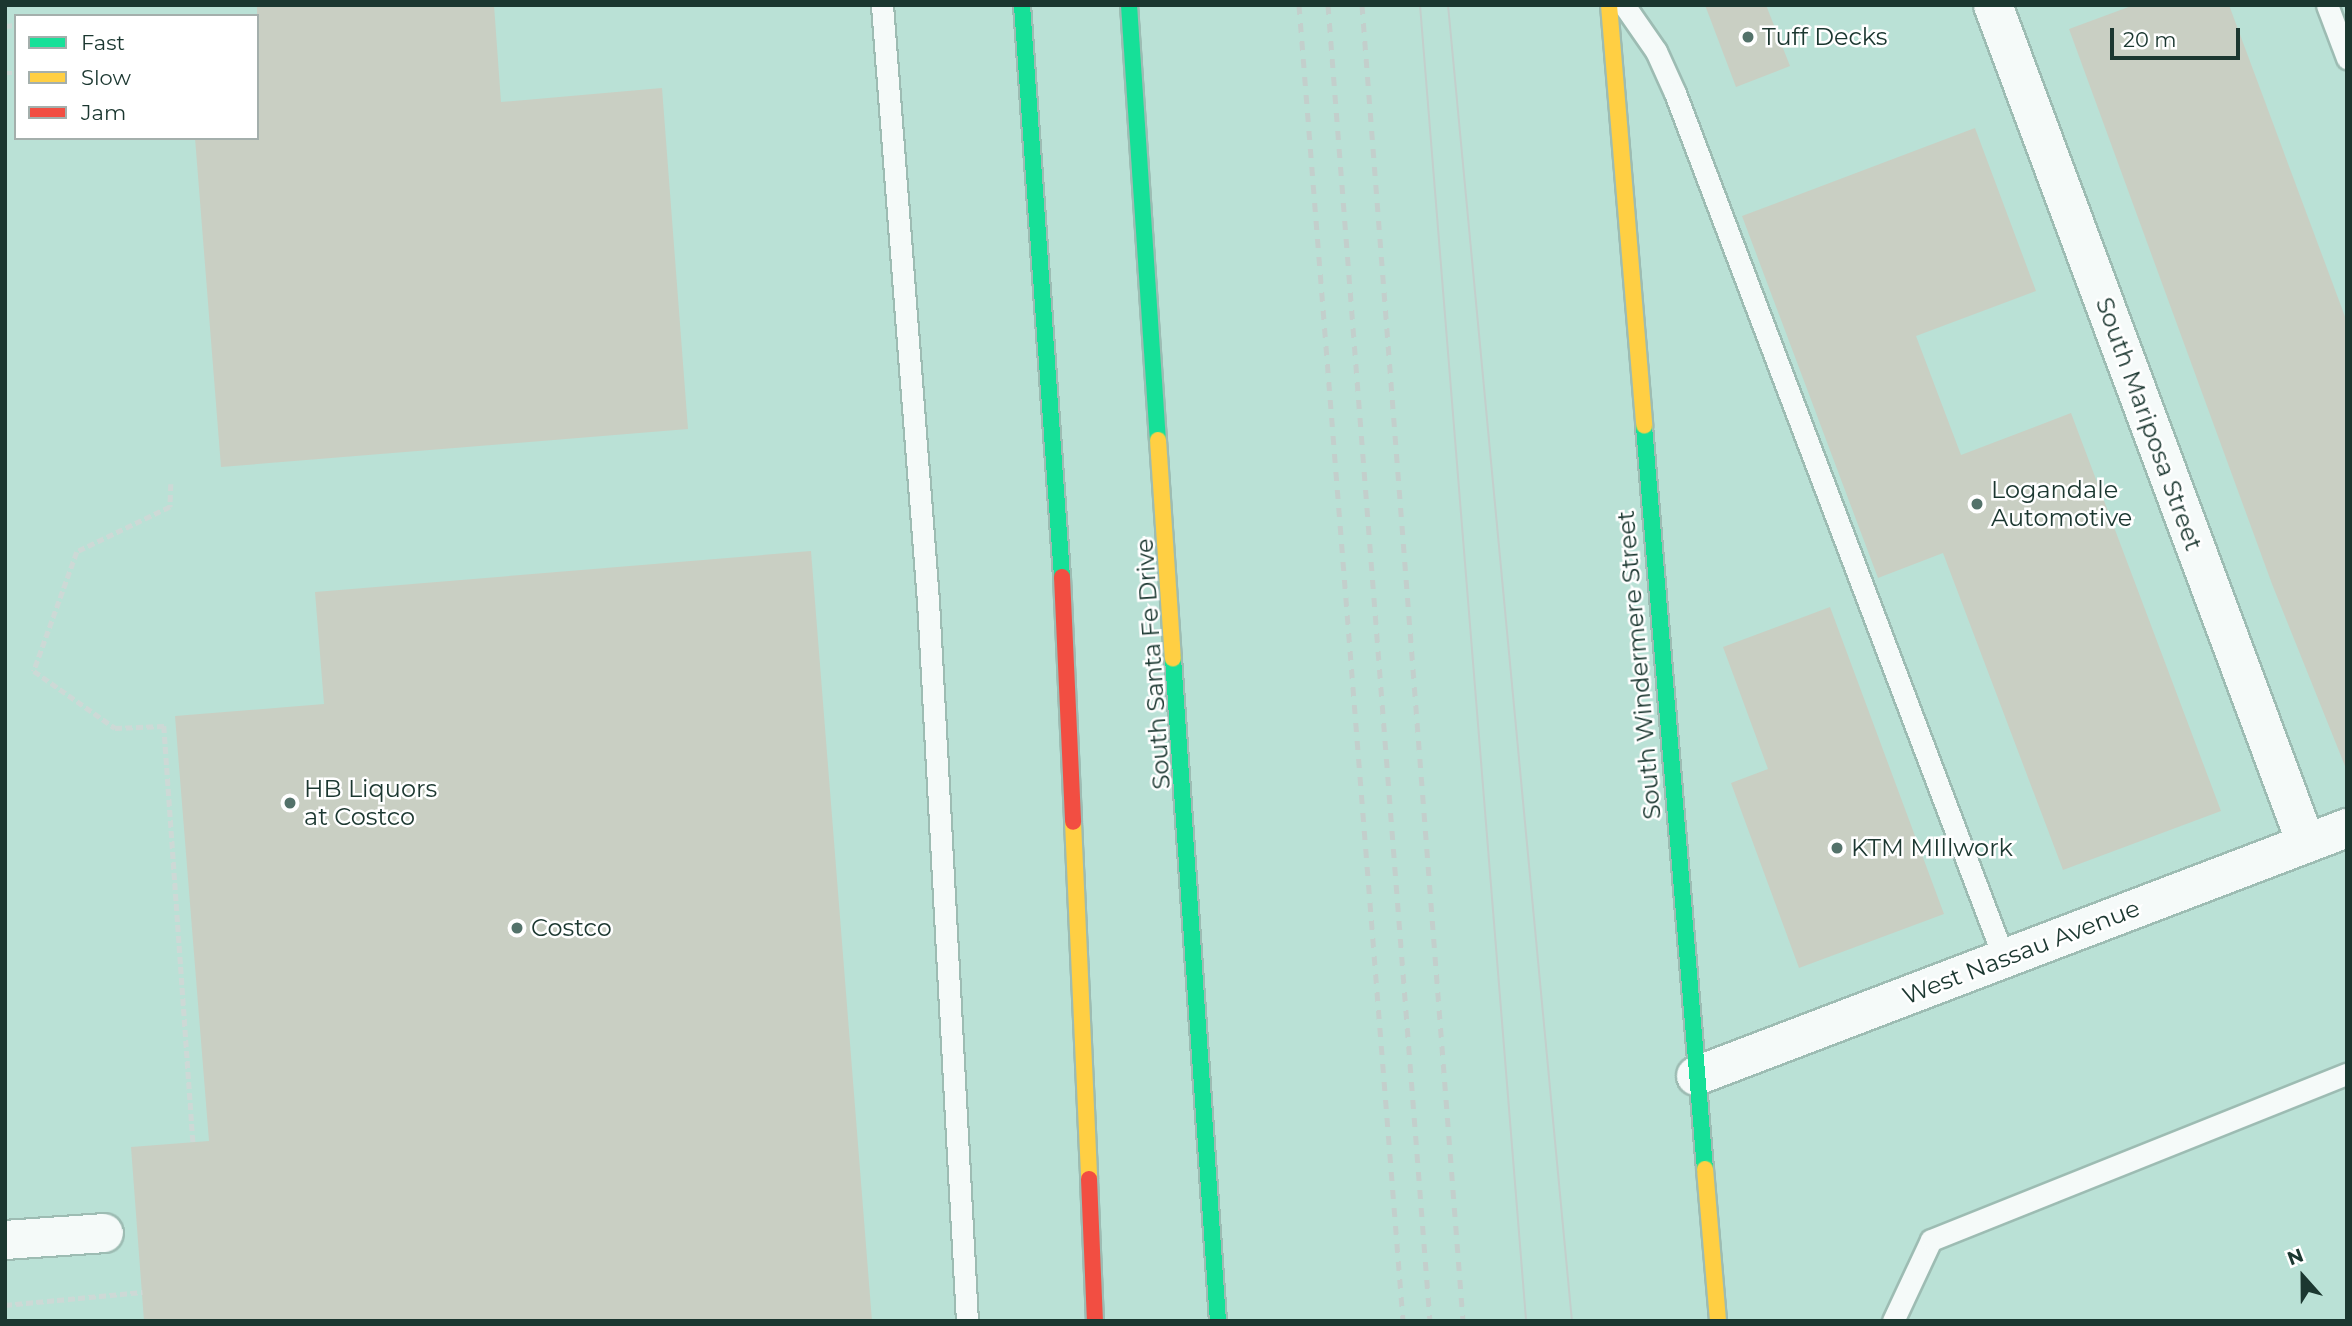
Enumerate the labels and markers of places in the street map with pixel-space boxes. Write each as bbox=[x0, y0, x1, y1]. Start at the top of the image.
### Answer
place label: Tuff Decks bbox=[1762, 23, 1888, 51]
marker: Tuff Decks bbox=[1740, 29, 1756, 45]
place label: Logandale Automotive bbox=[1991, 476, 2132, 532]
marker: Logandale Automotive bbox=[1969, 496, 1985, 512]
place label: HB Liquors at Costco bbox=[304, 775, 437, 831]
marker: HB Liquors at Costco bbox=[282, 795, 298, 811]
place label: KTM MIllwork bbox=[1851, 834, 2013, 862]
marker: KTM MIllwork bbox=[1829, 840, 1845, 856]
place label: Costco bbox=[531, 914, 612, 942]
marker: Costco bbox=[509, 920, 525, 936]

